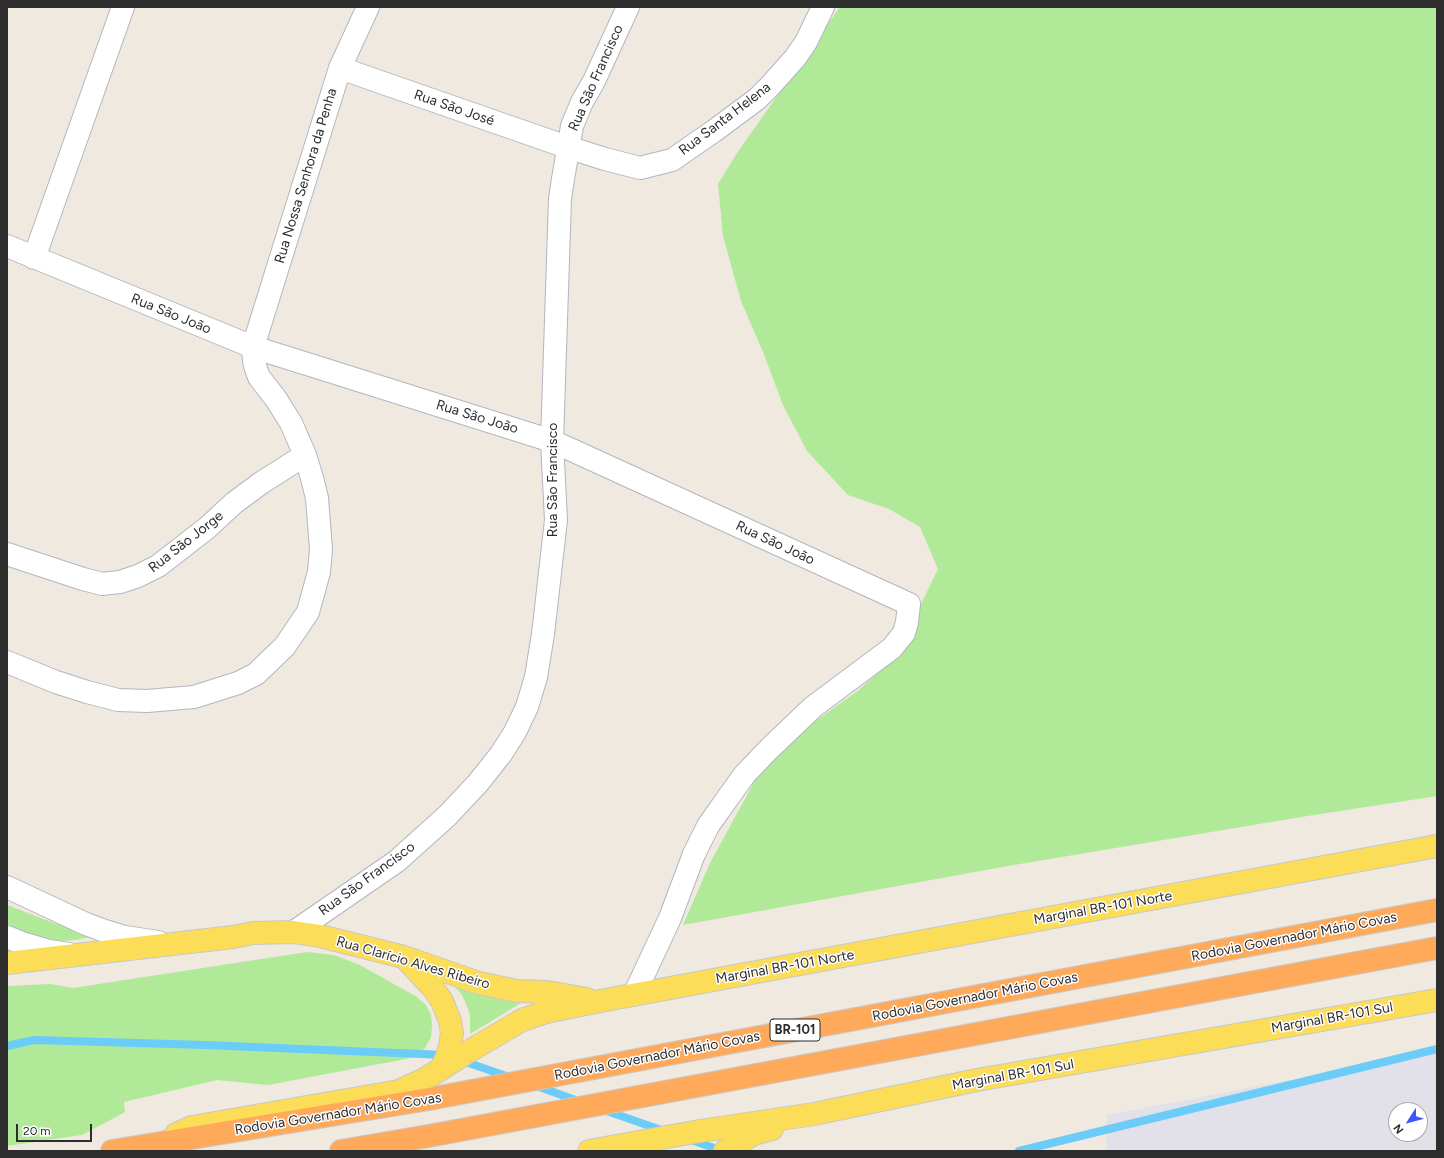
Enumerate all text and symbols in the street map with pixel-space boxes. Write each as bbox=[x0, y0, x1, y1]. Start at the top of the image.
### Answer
street label: Rua São Francisco bbox=[565, 22, 627, 134]
street label: Rua Santa Helena bbox=[676, 79, 774, 159]
street label: Rua Nossa Senhora da Penha bbox=[271, 86, 341, 266]
street label: Rua São José bbox=[412, 86, 496, 130]
street label: Rua São João bbox=[128, 290, 214, 338]
street label: Rua São João bbox=[434, 397, 520, 437]
street label: Rua São Francisco bbox=[545, 423, 561, 537]
street label: Rua São Jorge bbox=[145, 508, 227, 576]
street label: Rua São João bbox=[733, 517, 817, 569]
street label: Rua São Francisco bbox=[316, 839, 418, 919]
street label: Marginal BR-101 Norte bbox=[1032, 888, 1174, 928]
street label: Rodovia Governador Mário Covas bbox=[1190, 909, 1398, 965]
street label: Rua Clarício Alves Ribeiro bbox=[334, 933, 492, 993]
street label: Marginal BR-101 Norte bbox=[714, 947, 856, 987]
street label: Rodovia Governador Mário Covas bbox=[871, 969, 1079, 1025]
street label: Marginal BR-101 Sul bbox=[1270, 999, 1394, 1037]
road number: BR-101 bbox=[770, 1019, 820, 1041]
street label: Rodovia Governador Mário Covas bbox=[553, 1028, 761, 1084]
street label: Marginal BR-101 Sul bbox=[951, 1056, 1075, 1094]
street label: Rodovia Governador Mário Covas bbox=[233, 1089, 443, 1139]
north arrow bbox=[1388, 1102, 1428, 1142]
scale bar bbox=[18, 1116, 94, 1142]
text: N bbox=[1391, 1122, 1406, 1136]
text: 20 m bbox=[23, 1124, 51, 1138]

